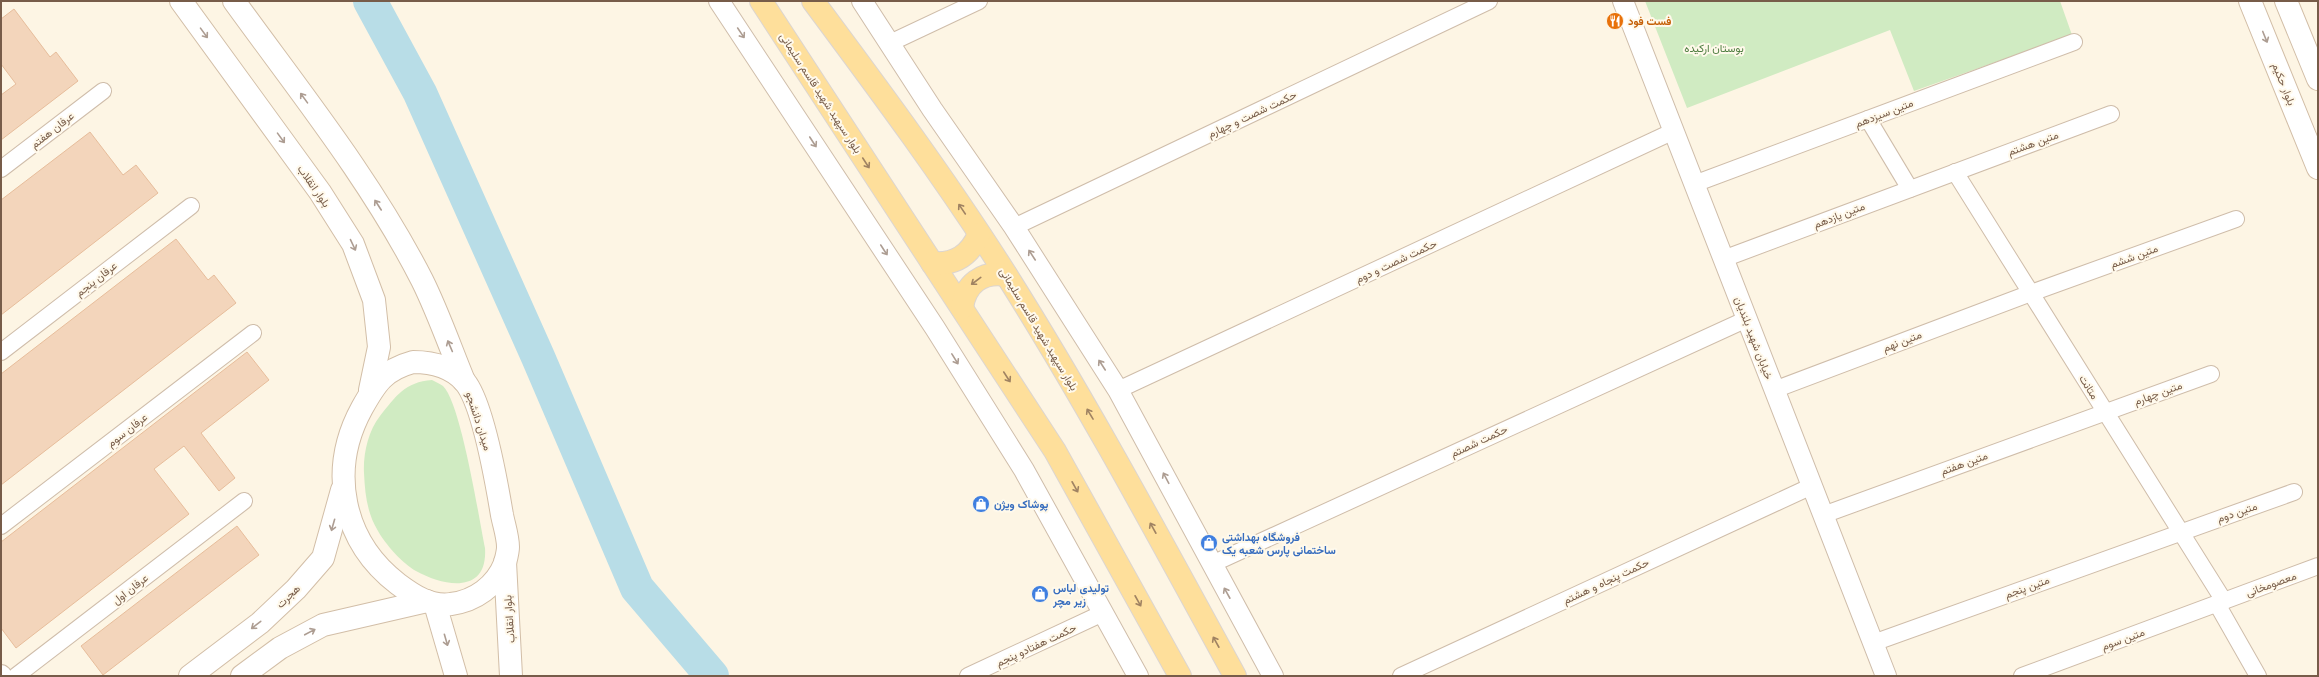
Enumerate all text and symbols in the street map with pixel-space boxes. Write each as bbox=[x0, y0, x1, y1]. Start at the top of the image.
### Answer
restaurant icon: فست فود bbox=[1605, 11, 1625, 31]
place label: فست فود bbox=[1628, 14, 1671, 28]
one-way arrow bbox=[200, 27, 208, 38]
one-way arrow bbox=[737, 28, 745, 39]
street label: بلوار سپهبد شهید قاسم سلیمانی bbox=[776, 30, 865, 156]
one-way arrow bbox=[2262, 31, 2269, 43]
park label: بوستان ارکیده bbox=[1684, 41, 1744, 55]
street label: بلوار حکیم bbox=[2268, 61, 2299, 108]
street label: حکمت شصت و چهارم bbox=[1205, 87, 1299, 142]
one-way arrow bbox=[300, 93, 308, 104]
street label: متین سیزدهم bbox=[1853, 95, 1916, 131]
street label: عرفان هفتم bbox=[27, 108, 77, 152]
street label: متین هشتم bbox=[2006, 127, 2061, 160]
one-way arrow bbox=[276, 132, 285, 143]
one-way arrow bbox=[809, 136, 817, 147]
one-way arrow bbox=[863, 157, 871, 169]
street label: بلوار انقلاب bbox=[294, 162, 334, 210]
one-way arrow bbox=[374, 199, 382, 211]
street label: متین یازدهم bbox=[1811, 199, 1867, 232]
one-way arrow bbox=[958, 204, 966, 215]
street label: حکمت شصت و دوم bbox=[1353, 236, 1439, 287]
one-way arrow bbox=[350, 239, 357, 251]
street label: متین ششم bbox=[2108, 241, 2160, 272]
one-way arrow bbox=[880, 244, 888, 255]
one-way arrow bbox=[1028, 249, 1036, 261]
street label: عرفان پنجم bbox=[72, 258, 120, 300]
street label: بلوار سپهبد شهید قاسم سلیمانی bbox=[996, 265, 1081, 394]
one-way arrow bbox=[971, 277, 982, 285]
street label: خیابان شهید بلندیان bbox=[1732, 295, 1776, 381]
street label: متین نهم bbox=[1881, 327, 1924, 356]
one-way arrow bbox=[445, 340, 453, 352]
one-way arrow bbox=[951, 353, 959, 365]
one-way arrow bbox=[1098, 359, 1106, 371]
one-way arrow bbox=[1003, 371, 1011, 383]
street label: متانت bbox=[2076, 372, 2102, 402]
street label: متین چهارم bbox=[2132, 378, 2184, 409]
street label: میدان دانشجو bbox=[463, 390, 495, 452]
one-way arrow bbox=[1086, 408, 1094, 420]
street label: عرفان سوم bbox=[104, 410, 151, 451]
street label: حکمت شصتم bbox=[1448, 422, 1510, 461]
street label: متین هفتم bbox=[1939, 448, 1990, 479]
one-way arrow bbox=[1161, 472, 1169, 484]
one-way arrow bbox=[1072, 481, 1079, 493]
shop icon: پوشاک ویژن bbox=[971, 494, 991, 514]
place label: پوشاک ویژن bbox=[994, 497, 1048, 512]
street label: متین دوم bbox=[2215, 499, 2259, 526]
one-way arrow bbox=[328, 518, 336, 531]
one-way arrow bbox=[1149, 522, 1157, 534]
place label: فروشگاه بهداشتی ساختمانی پارس شعبه یک bbox=[1222, 530, 1336, 558]
shop icon: فروشگاه بهداشتی ساختمانی پارس شعبه یک bbox=[1199, 533, 1219, 553]
street label: حکمت پنجاه و هشتم bbox=[1561, 555, 1652, 608]
street label: معصومخانی bbox=[2244, 568, 2298, 600]
street label: عرفان اول bbox=[109, 570, 151, 607]
street label: متین پنجم bbox=[2003, 572, 2052, 602]
street label: هجرت bbox=[273, 581, 303, 611]
place label: تولیدی لباس زیر مچر bbox=[1052, 581, 1110, 609]
shop icon: تولیدی لباس زیر مچر bbox=[1030, 584, 1050, 604]
one-way arrow bbox=[1223, 587, 1231, 599]
street label: بلوار انقلاب bbox=[500, 594, 518, 644]
one-way arrow bbox=[1135, 595, 1142, 607]
street label: حکمت هفتادو پنجم bbox=[994, 620, 1079, 671]
one-way arrow bbox=[250, 621, 261, 630]
street label: متین سوم bbox=[2099, 625, 2147, 654]
one-way arrow bbox=[304, 628, 316, 635]
one-way arrow bbox=[443, 633, 450, 646]
one-way arrow bbox=[1211, 636, 1219, 648]

